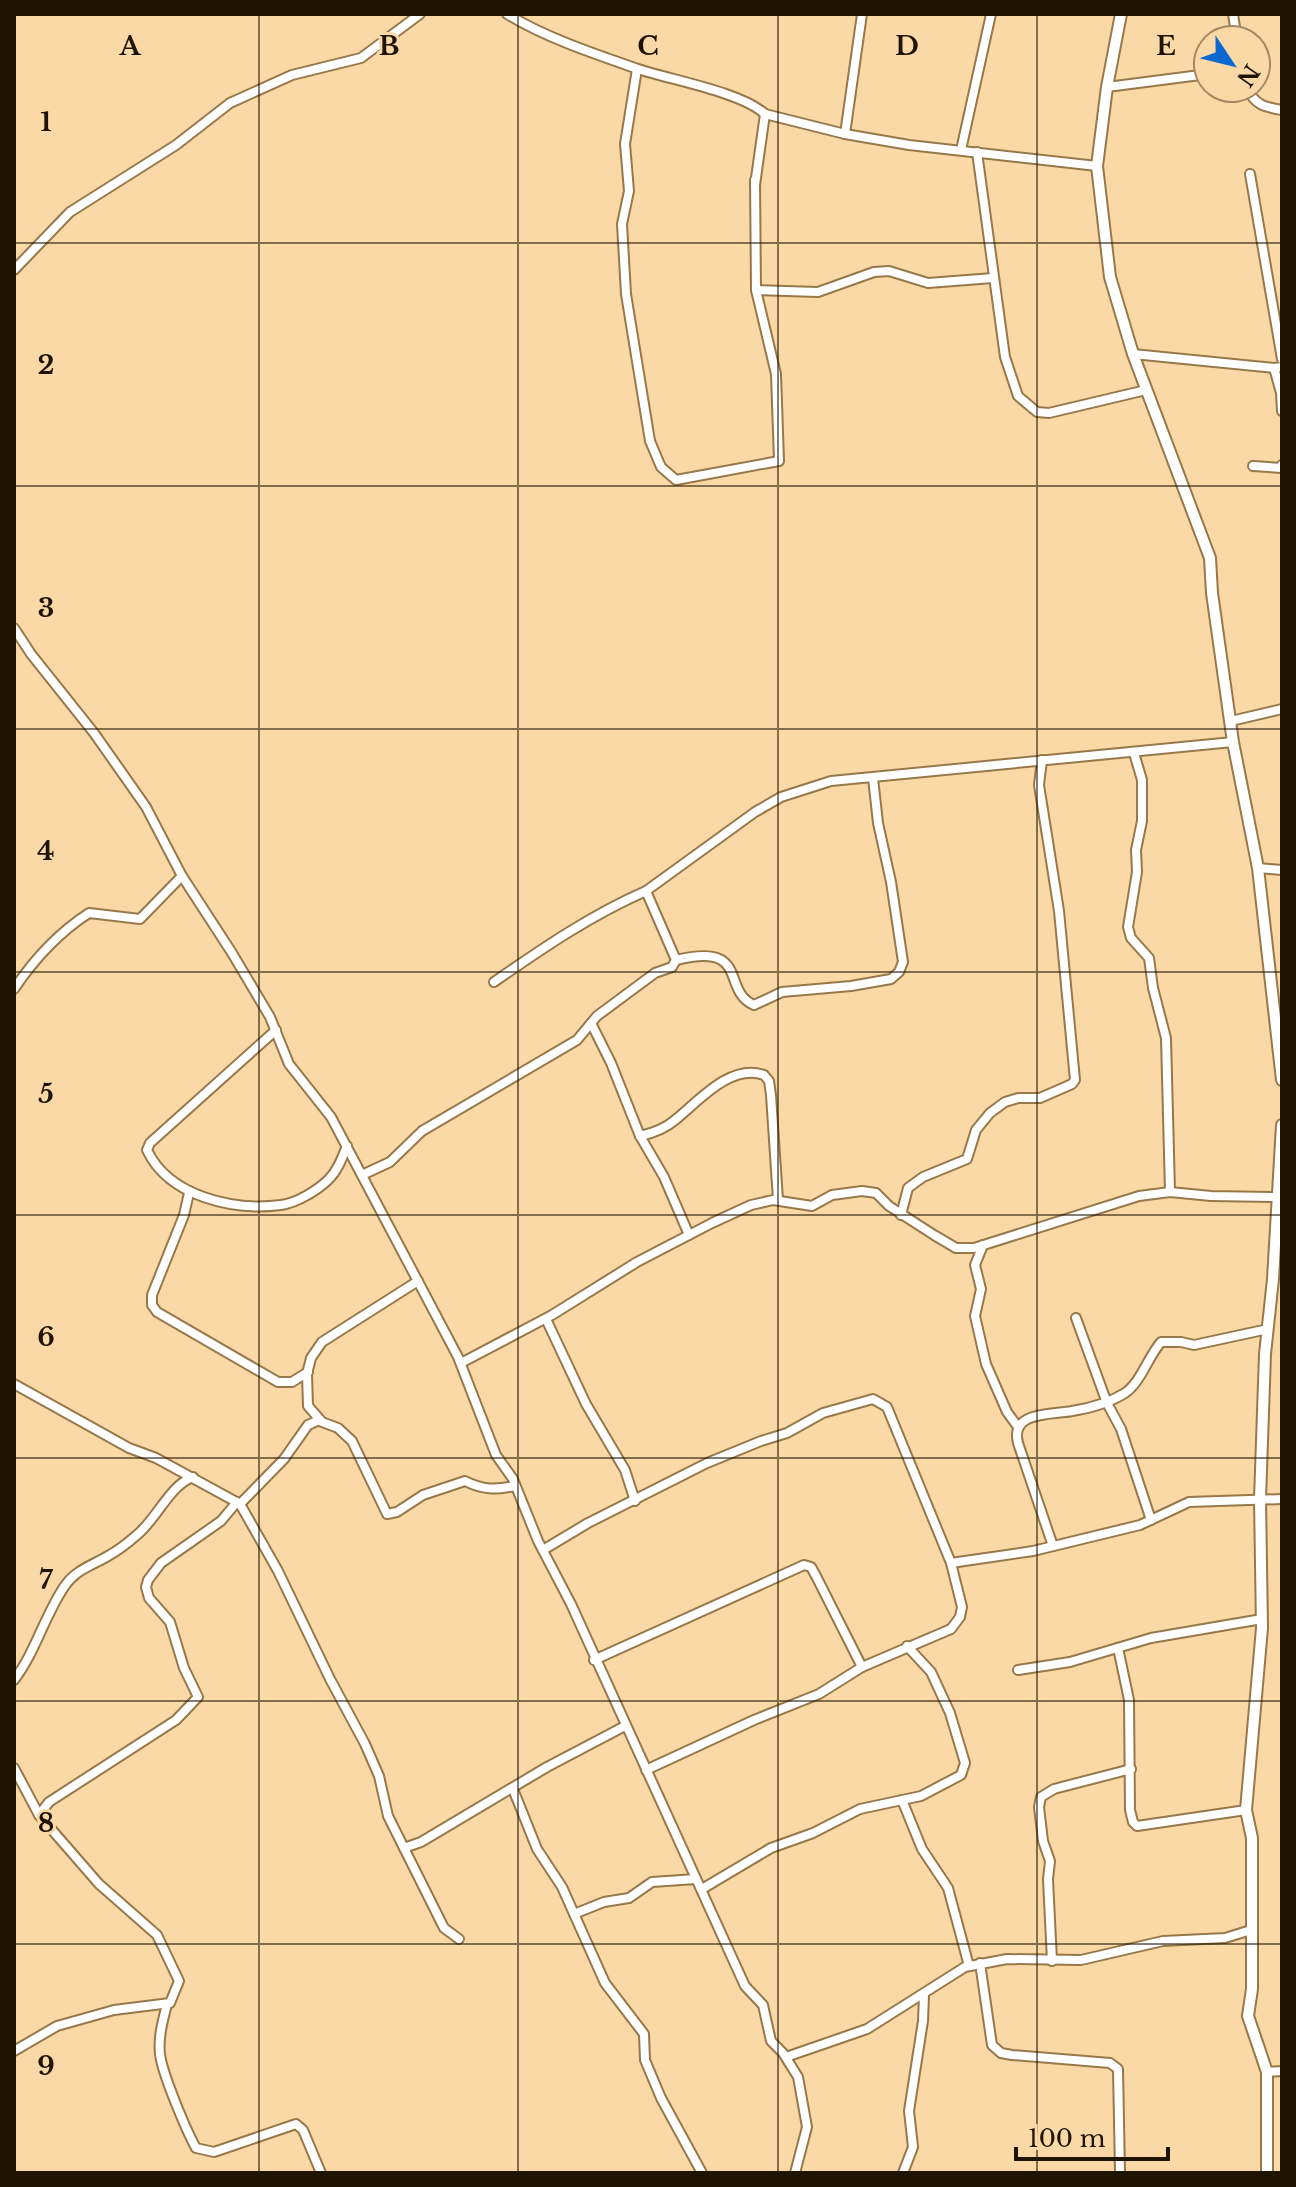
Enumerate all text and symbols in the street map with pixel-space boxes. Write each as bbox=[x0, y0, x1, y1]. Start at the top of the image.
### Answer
north arrow bbox=[1192, 24, 1272, 104]
text: A bbox=[118, 30, 141, 62]
text: B bbox=[379, 30, 399, 62]
text: C bbox=[637, 30, 659, 62]
text: D bbox=[895, 30, 919, 62]
text: E bbox=[1156, 30, 1176, 62]
text: N bbox=[1231, 59, 1265, 92]
text: 1 bbox=[40, 106, 52, 138]
text: 2 bbox=[38, 349, 54, 381]
text: 3 bbox=[38, 592, 54, 624]
text: 4 bbox=[37, 835, 55, 867]
text: 5 bbox=[38, 1078, 54, 1110]
text: 6 bbox=[37, 1321, 55, 1353]
text: 7 bbox=[39, 1564, 53, 1596]
text: 8 bbox=[38, 1807, 54, 1839]
text: 9 bbox=[37, 2050, 55, 2082]
scale bar bbox=[1016, 2111, 1168, 2161]
text: 100 m bbox=[1028, 2124, 1106, 2153]

